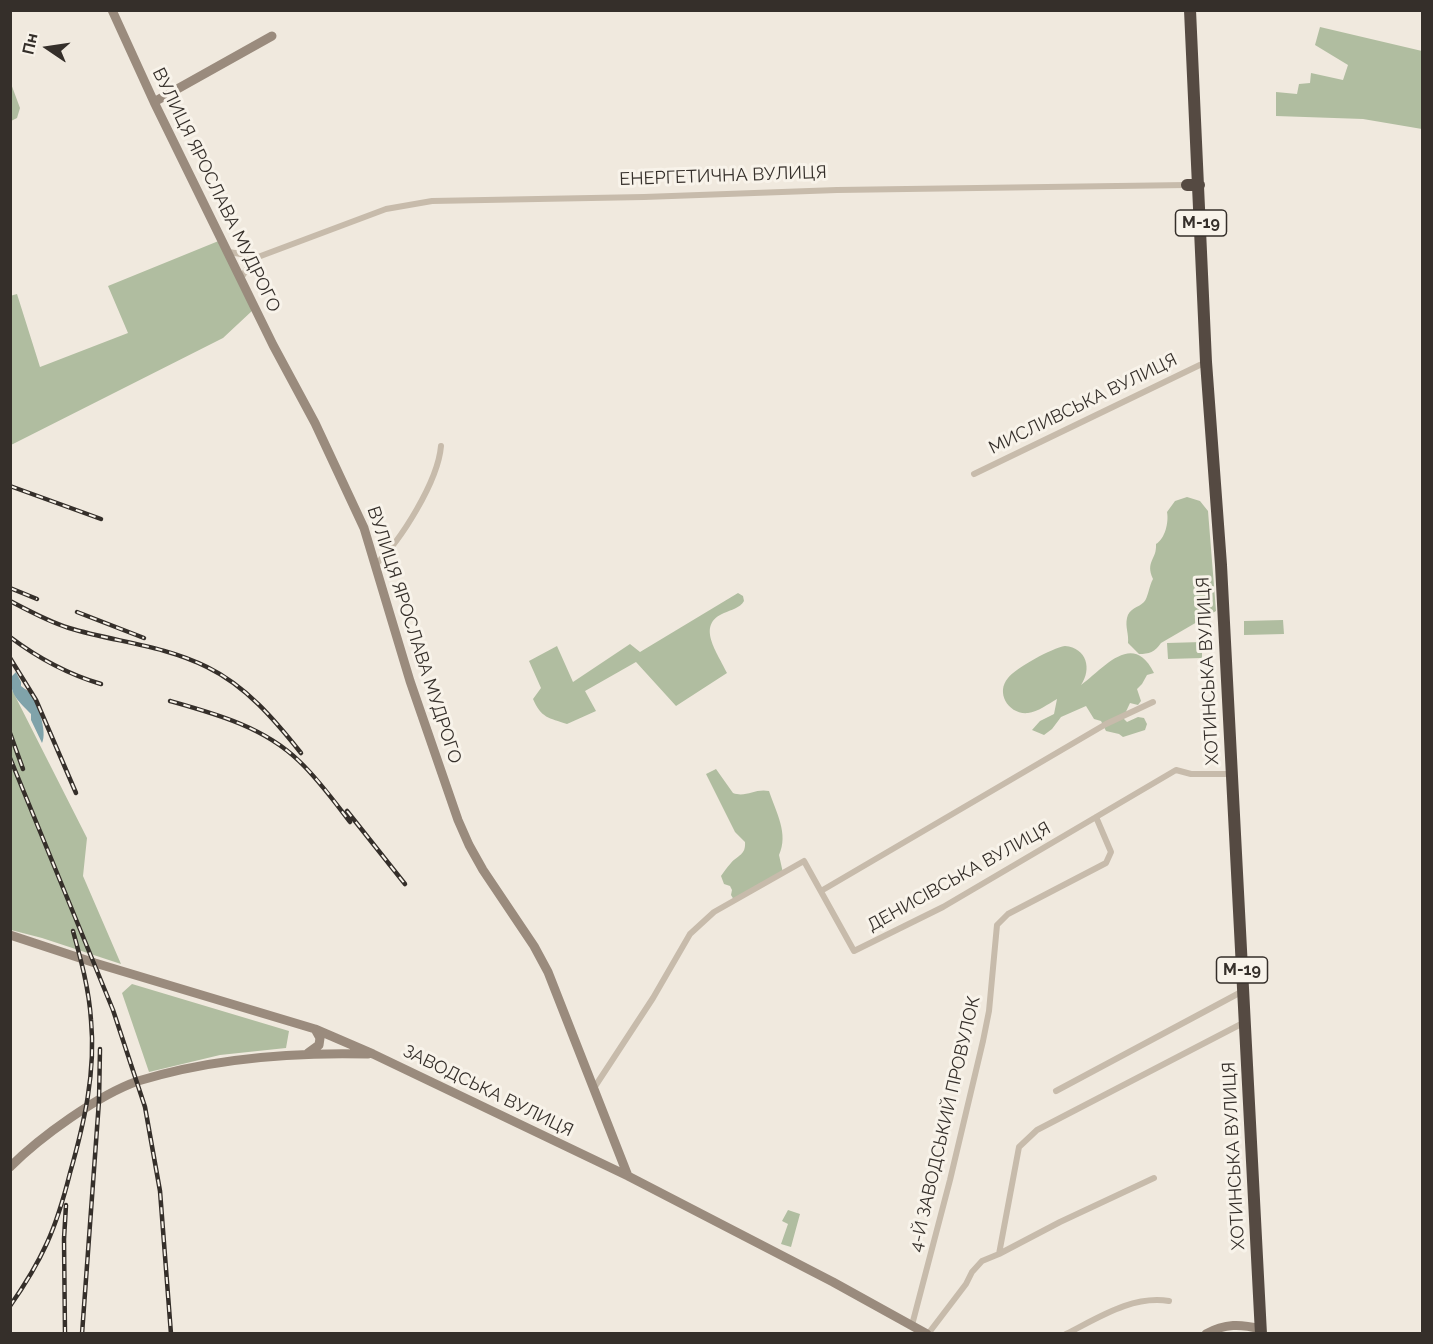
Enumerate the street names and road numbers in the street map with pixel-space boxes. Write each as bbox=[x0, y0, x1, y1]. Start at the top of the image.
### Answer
street label: ВУЛИЦЯ ЯРОСЛАВА МУДРОГО bbox=[147, 64, 285, 316]
street label: ЕНЕРГЕТИЧНА ВУЛИЦЯ bbox=[619, 162, 827, 190]
road number: М-19 bbox=[1176, 210, 1226, 236]
street label: МИСЛИВСЬКА ВУЛИЦЯ bbox=[985, 349, 1181, 459]
street label: ВУЛИЦЯ ЯРОСЛАВА МУДРОГО bbox=[362, 504, 466, 766]
street label: ХОТИНСЬКА ВУЛИЦЯ bbox=[1192, 576, 1224, 766]
street label: ДЕНИСІВСЬКА ВУЛИЦЯ bbox=[864, 818, 1054, 936]
road number: М-19 bbox=[1216, 957, 1268, 983]
street label: 4-Й ЗАВОДСЬКИЙ ПРОВУЛОК bbox=[905, 994, 985, 1254]
street label: ЗАВОДСЬКА ВУЛИЦЯ bbox=[399, 1040, 577, 1142]
street label: ХОТИНСЬКА ВУЛИЦЯ bbox=[1218, 1061, 1250, 1251]

